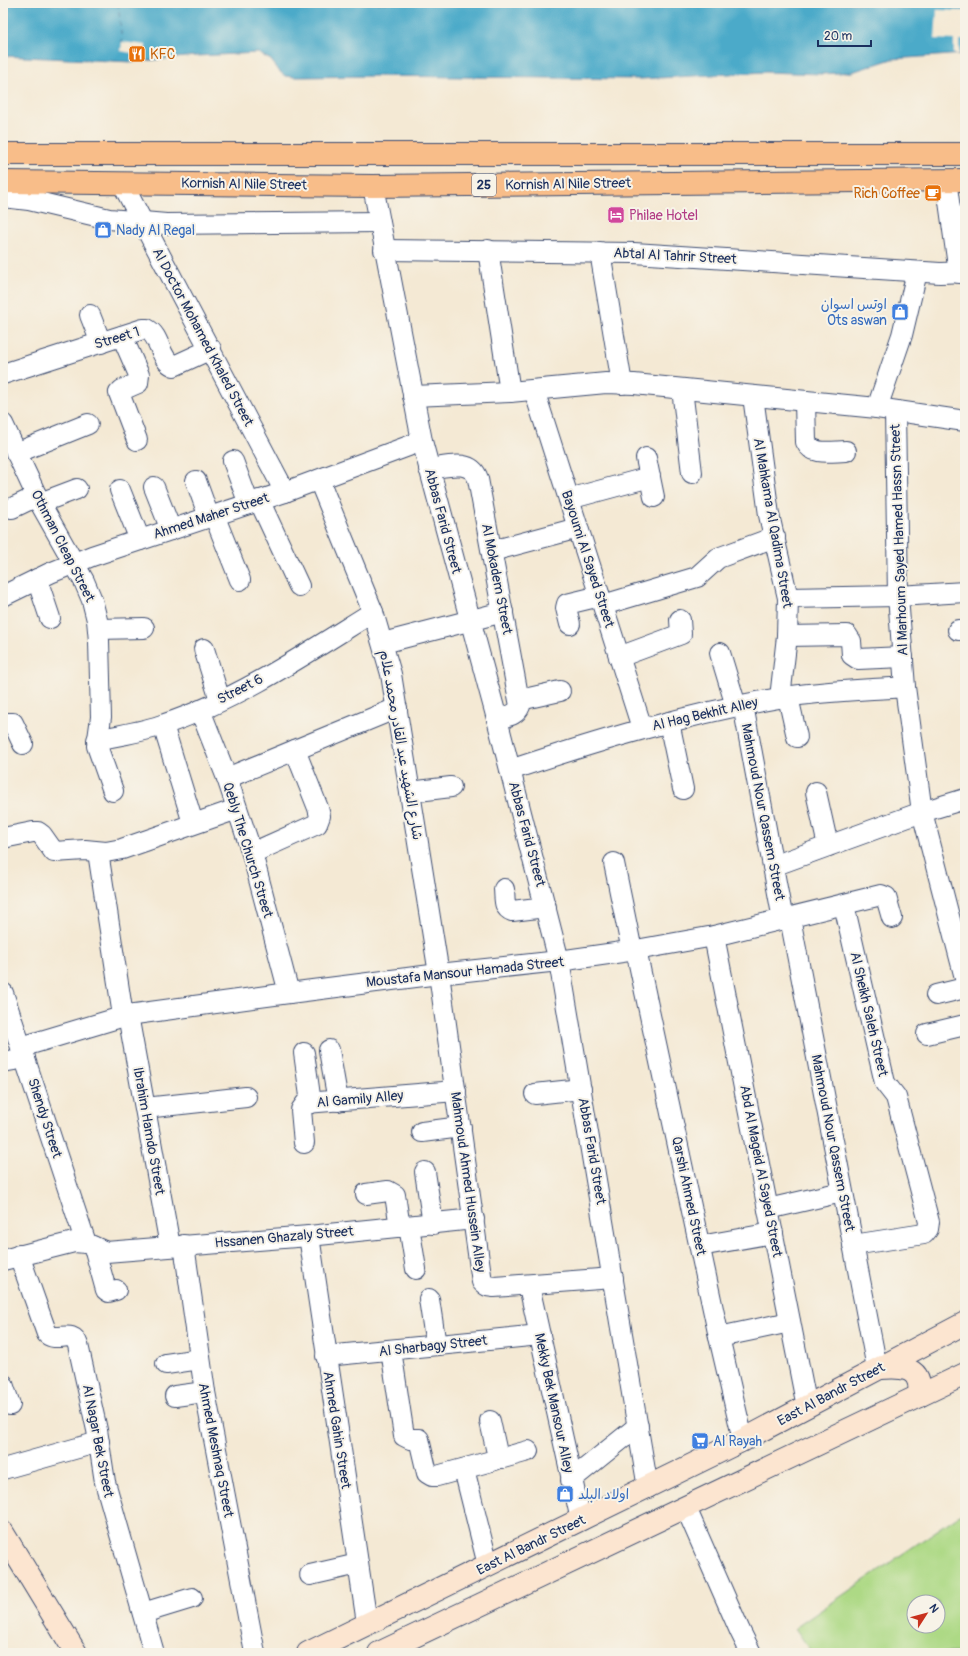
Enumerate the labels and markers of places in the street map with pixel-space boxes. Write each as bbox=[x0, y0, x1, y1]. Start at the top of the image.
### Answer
restaurant icon: KFC bbox=[127, 44, 147, 64]
place label: KFC bbox=[150, 46, 176, 63]
cafe icon: Rich Coffee bbox=[923, 183, 943, 203]
place label: Rich Coffee bbox=[854, 185, 920, 202]
hotel icon: Philae Hotel bbox=[606, 205, 626, 225]
place label: Philae Hotel bbox=[629, 207, 698, 224]
shop icon: Nady Al Regal bbox=[93, 220, 113, 240]
place label: Nady Al Regal bbox=[116, 222, 195, 239]
place label: اوتس اسوان Ots aswan bbox=[821, 296, 887, 329]
shop icon: اوتس اسوان Ots aswan bbox=[890, 302, 910, 322]
supermarket icon: Al Rayah bbox=[690, 1431, 710, 1451]
place label: Al Rayah bbox=[713, 1433, 762, 1450]
shop icon: اولاد البلد bbox=[555, 1484, 575, 1504]
place label: اولاد البلد bbox=[578, 1486, 629, 1503]

